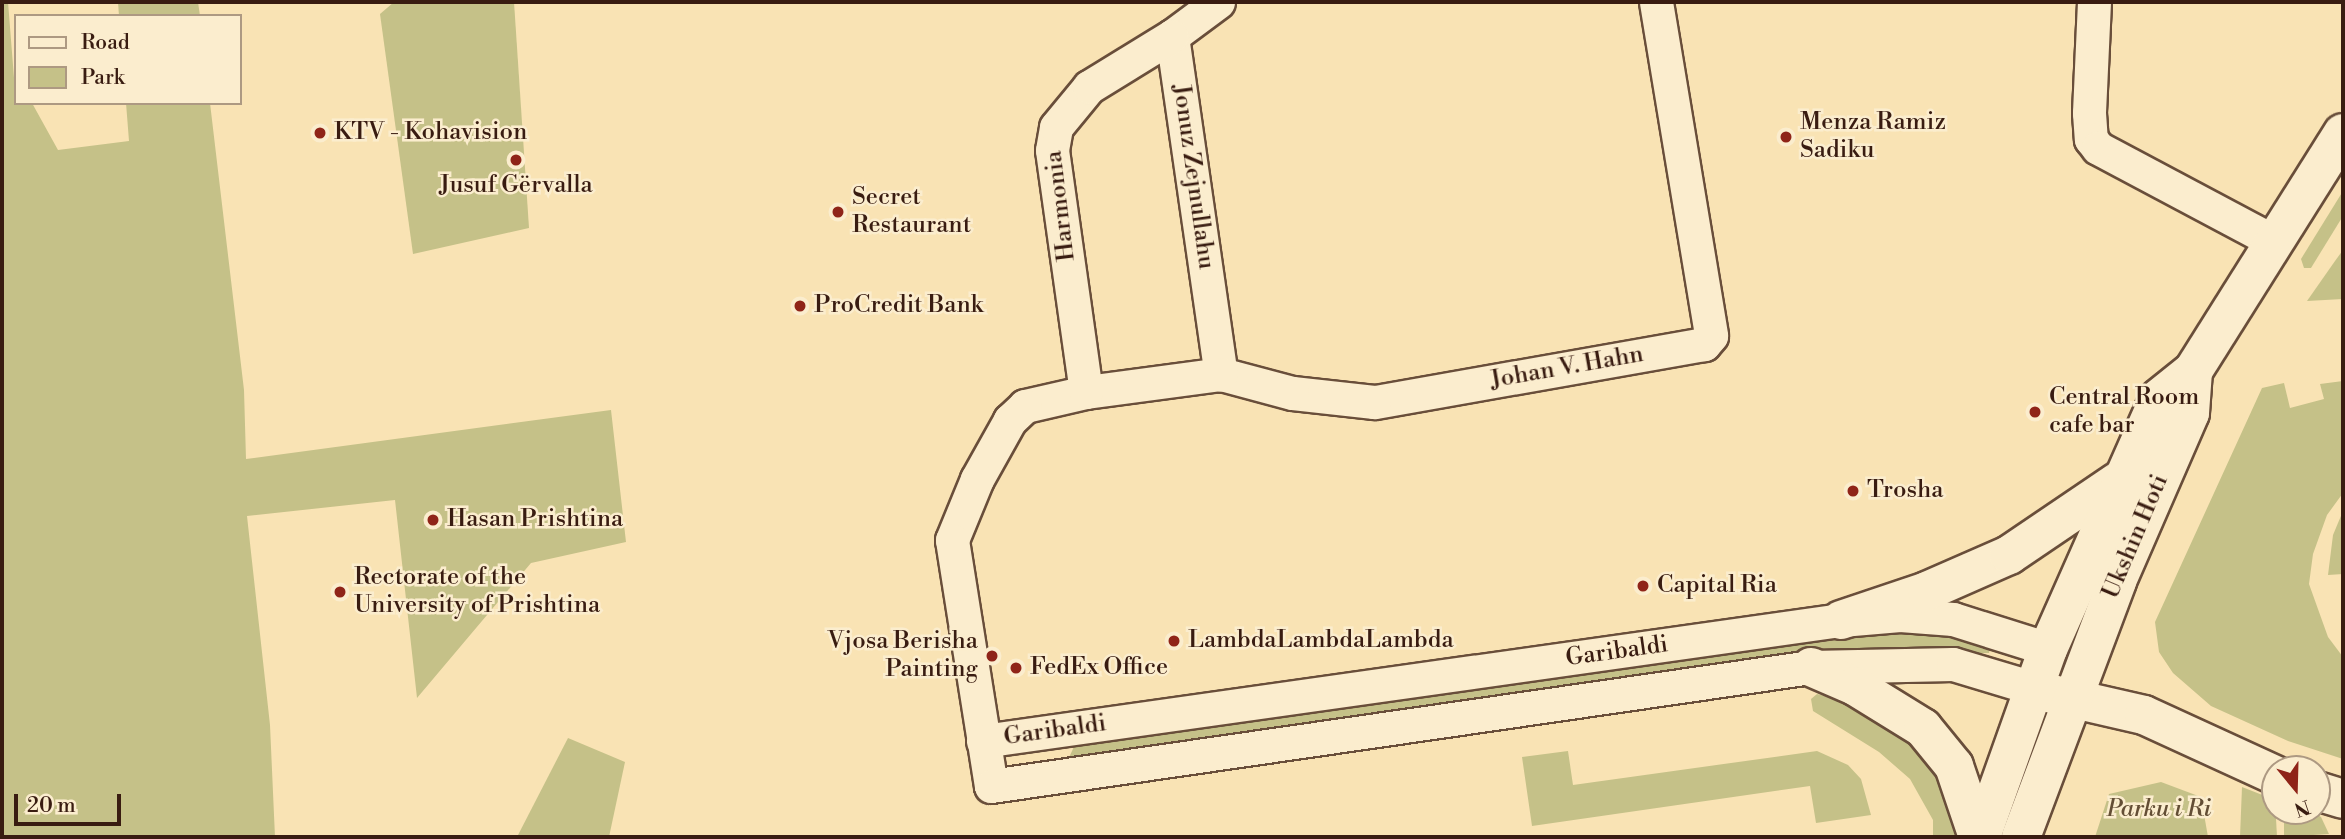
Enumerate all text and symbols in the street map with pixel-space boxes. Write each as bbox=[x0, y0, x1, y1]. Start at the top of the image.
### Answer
legend bbox=[14, 14, 242, 105]
text: Road bbox=[81, 30, 130, 56]
text: Park bbox=[81, 65, 125, 91]
street label: Jonuz Zejnullahu bbox=[1166, 83, 1220, 271]
place label: Menza Ramiz Sadiku bbox=[1800, 109, 1946, 165]
place label: KTV - Kohavision bbox=[334, 119, 527, 147]
marker: KTV - Kohavision bbox=[312, 125, 328, 141]
marker: Menza Ramiz Sadiku bbox=[1778, 129, 1794, 145]
street label: Harmonia bbox=[1040, 149, 1082, 263]
marker: Jusuf Gërvalla bbox=[508, 152, 524, 168]
place label: Jusuf Gërvalla bbox=[439, 172, 593, 200]
place label: Secret Restaurant bbox=[852, 184, 971, 240]
marker: Secret Restaurant bbox=[830, 204, 846, 220]
place label: ProCredit Bank bbox=[814, 292, 983, 320]
marker: ProCredit Bank bbox=[792, 298, 808, 314]
street label: Johan V. Hahn bbox=[1488, 340, 1646, 396]
place label: Central Room cafe bar bbox=[2049, 384, 2199, 440]
marker: Central Room cafe bar bbox=[2027, 404, 2043, 420]
street label: Ukshin Hoti bbox=[2097, 471, 2175, 603]
place label: Trosha bbox=[1867, 477, 1943, 505]
marker: Trosha bbox=[1845, 483, 1861, 499]
place label: Hasan Prishtina bbox=[447, 506, 623, 534]
marker: Hasan Prishtina bbox=[425, 512, 441, 528]
place label: Rectorate of the University of Prishtina bbox=[354, 564, 600, 620]
place label: Capital Ria bbox=[1657, 572, 1777, 600]
marker: Capital Ria bbox=[1635, 578, 1651, 594]
marker: Rectorate of the University of Prishtina bbox=[332, 584, 348, 600]
place label: LambdaLambdaLambda bbox=[1188, 627, 1454, 655]
place label: Vjosa Berisha Painting bbox=[827, 628, 978, 684]
street label: Garibaldi bbox=[1564, 631, 1670, 673]
marker: LambdaLambdaLambda bbox=[1166, 633, 1182, 649]
marker: Vjosa Berisha Painting bbox=[984, 648, 1000, 664]
place label: FedEx Office bbox=[1030, 654, 1168, 682]
marker: FedEx Office bbox=[1008, 660, 1024, 676]
street label: Garibaldi bbox=[1002, 710, 1108, 752]
north arrow bbox=[2261, 755, 2331, 825]
scale bar bbox=[18, 780, 124, 824]
text: 20 m bbox=[27, 793, 76, 819]
text: N bbox=[2291, 794, 2313, 822]
park label: Parku i Ri bbox=[2107, 796, 2211, 824]

